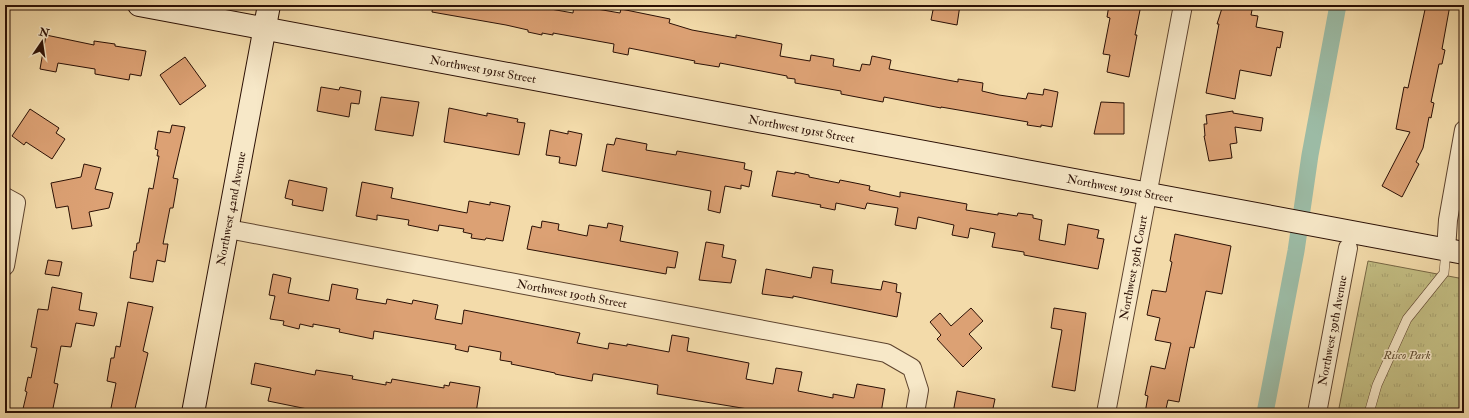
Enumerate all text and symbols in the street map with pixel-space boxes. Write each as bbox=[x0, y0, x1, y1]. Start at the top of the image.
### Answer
north arrow bbox=[22, 22, 62, 62]
text: N bbox=[37, 25, 52, 40]
street label: Northwest 191st Street bbox=[429, 52, 537, 87]
street label: Northwest 191st Street bbox=[747, 112, 856, 146]
street label: Northwest 42nd Avenue bbox=[213, 150, 249, 267]
street label: Northwest 191st Street bbox=[1066, 171, 1174, 206]
street label: Northwest 39th Court bbox=[1116, 214, 1151, 321]
street label: Northwest 39th Avenue bbox=[1315, 274, 1350, 387]
street label: Northwest 190th Street bbox=[516, 276, 628, 312]
park label: Risco Park bbox=[1382, 348, 1431, 363]

